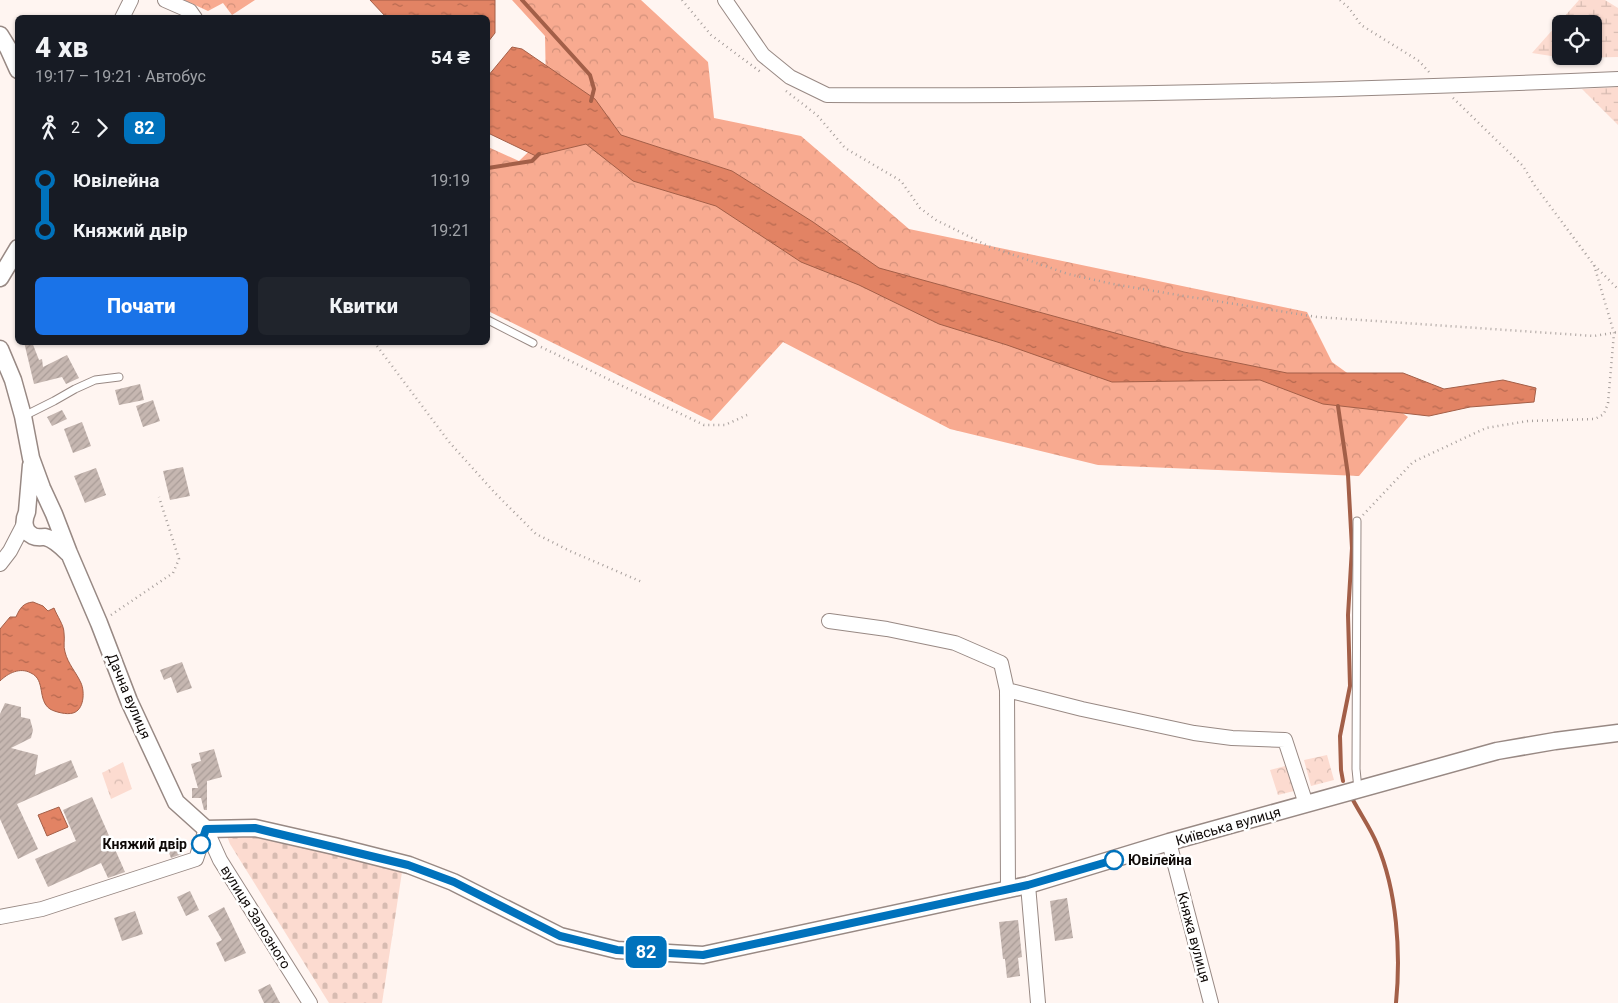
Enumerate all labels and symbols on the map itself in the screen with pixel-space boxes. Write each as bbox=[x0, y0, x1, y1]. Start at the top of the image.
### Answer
street label: Дачна вулиця bbox=[104, 651, 154, 741]
street label: Київська вулиця bbox=[1174, 803, 1282, 849]
marker: Княжий двір bbox=[191, 834, 211, 854]
place label: Княжий двір bbox=[103, 836, 187, 852]
marker: Ювілейна bbox=[1104, 850, 1124, 870]
place label: Ювілейна bbox=[1128, 852, 1192, 868]
street label: вулиця Залозного bbox=[218, 862, 294, 972]
street label: Княжа вулиця bbox=[1174, 890, 1214, 984]
line badge: 82 bbox=[624, 936, 668, 968]

